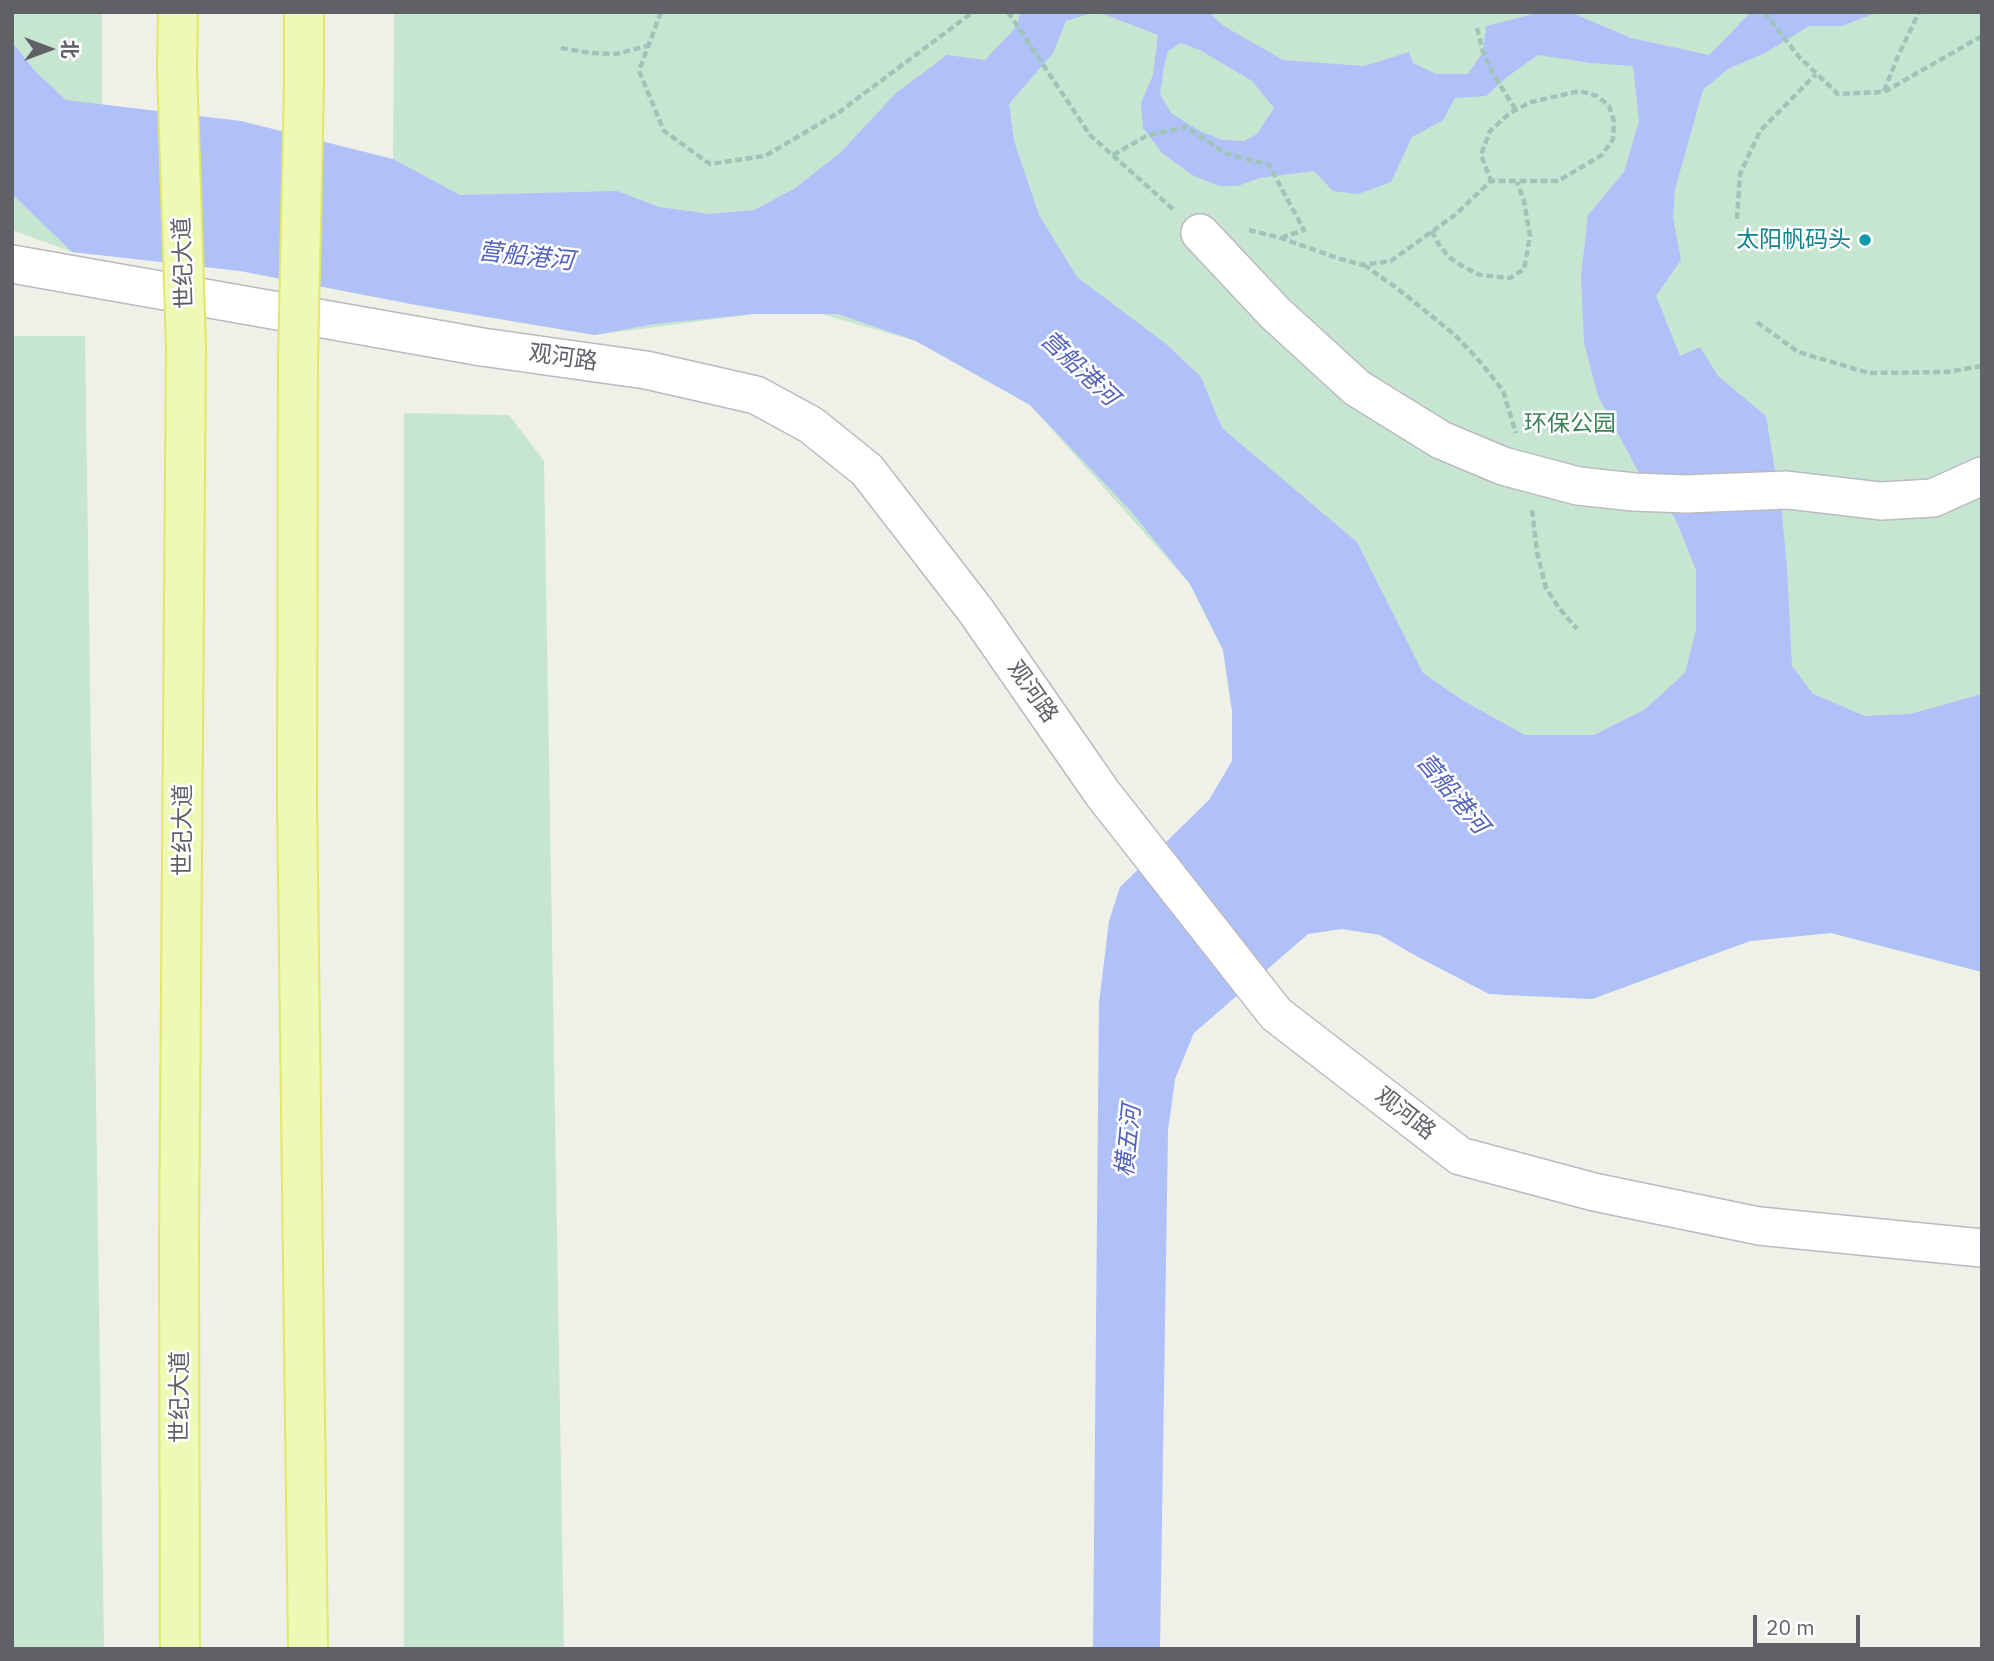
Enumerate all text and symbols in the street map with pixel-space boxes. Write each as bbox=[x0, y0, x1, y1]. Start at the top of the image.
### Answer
north arrow bbox=[14, 14, 84, 84]
text: 北 bbox=[58, 39, 82, 59]
street label: 世纪大道 bbox=[169, 217, 199, 309]
place label: 太阳帆码头 bbox=[1736, 226, 1851, 254]
marker: 太阳帆码头 bbox=[1857, 232, 1873, 248]
water label: 营船港河 bbox=[477, 238, 575, 276]
water label: 营船港河 bbox=[1034, 326, 1124, 412]
street label: 观河路 bbox=[527, 340, 599, 376]
park label: 环保公园 bbox=[1524, 410, 1616, 438]
street label: 观河路 bbox=[1001, 656, 1063, 728]
water label: 营船港河 bbox=[1410, 748, 1494, 840]
street label: 世纪大道 bbox=[169, 784, 197, 876]
street label: 观河路 bbox=[1369, 1082, 1441, 1146]
water label: 横五河 bbox=[1111, 1104, 1147, 1178]
street label: 世纪大道 bbox=[166, 1351, 194, 1443]
scale bar bbox=[1756, 1602, 1863, 1646]
text: 20 m bbox=[1766, 1613, 1815, 1641]

